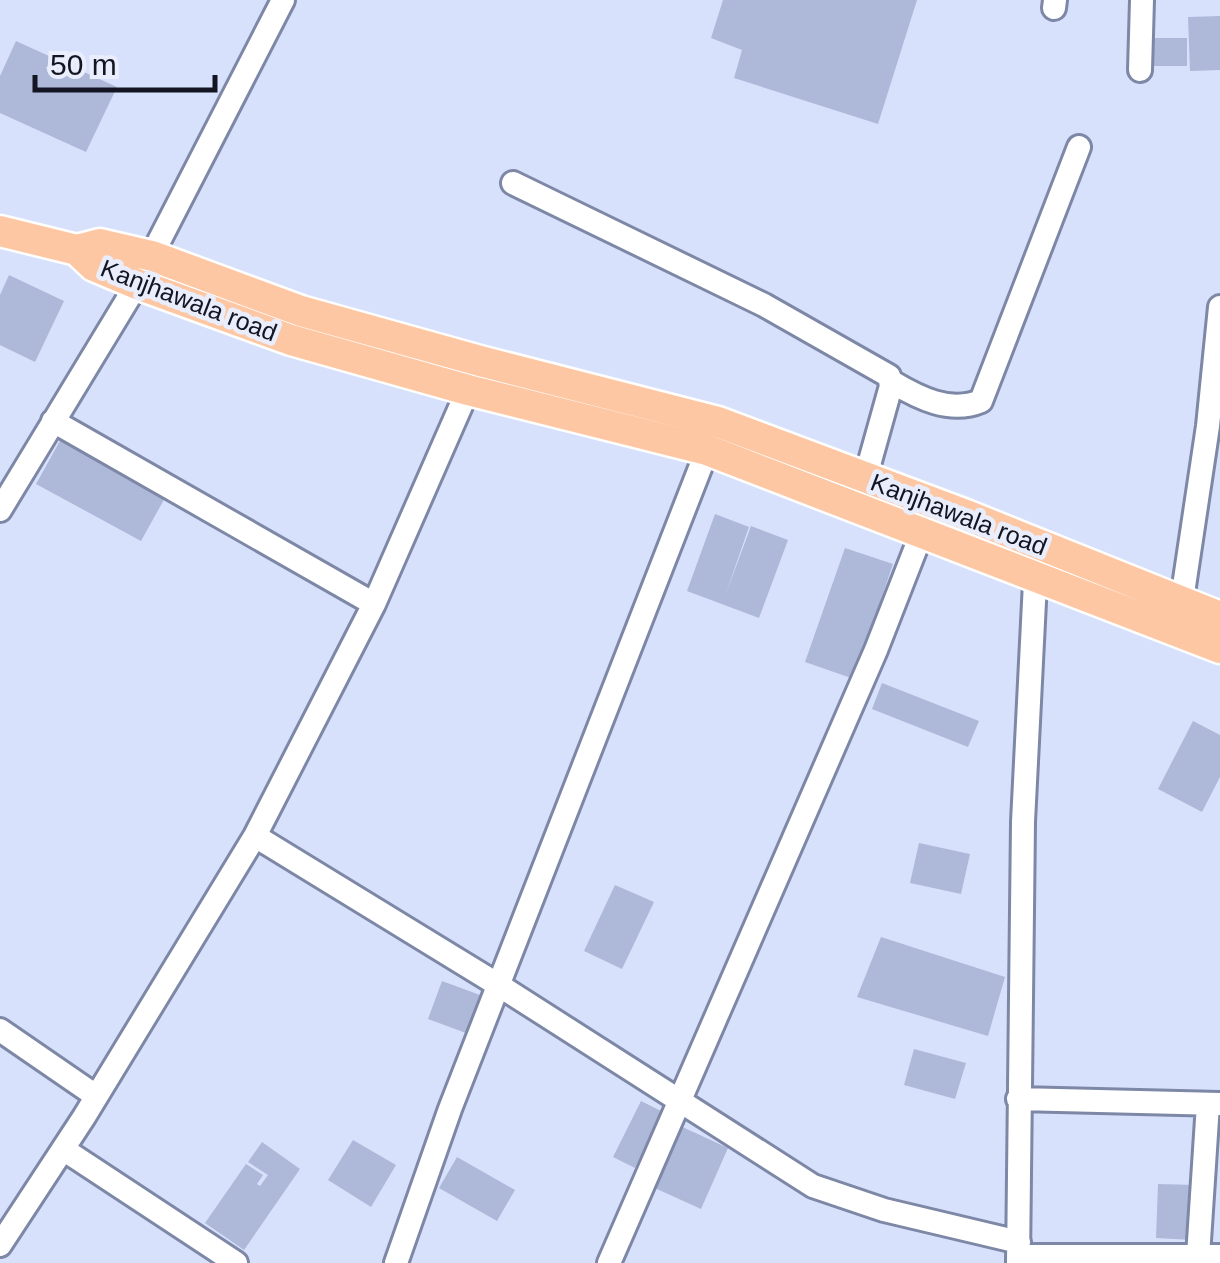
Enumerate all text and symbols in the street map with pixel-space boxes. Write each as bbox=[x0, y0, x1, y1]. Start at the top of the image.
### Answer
scale bar bbox=[35, 30, 215, 92]
text: 50 m bbox=[50, 48, 117, 81]
street label: Kanjhawala road bbox=[97, 254, 281, 346]
street label: Kanjhawala road bbox=[867, 468, 1051, 560]

